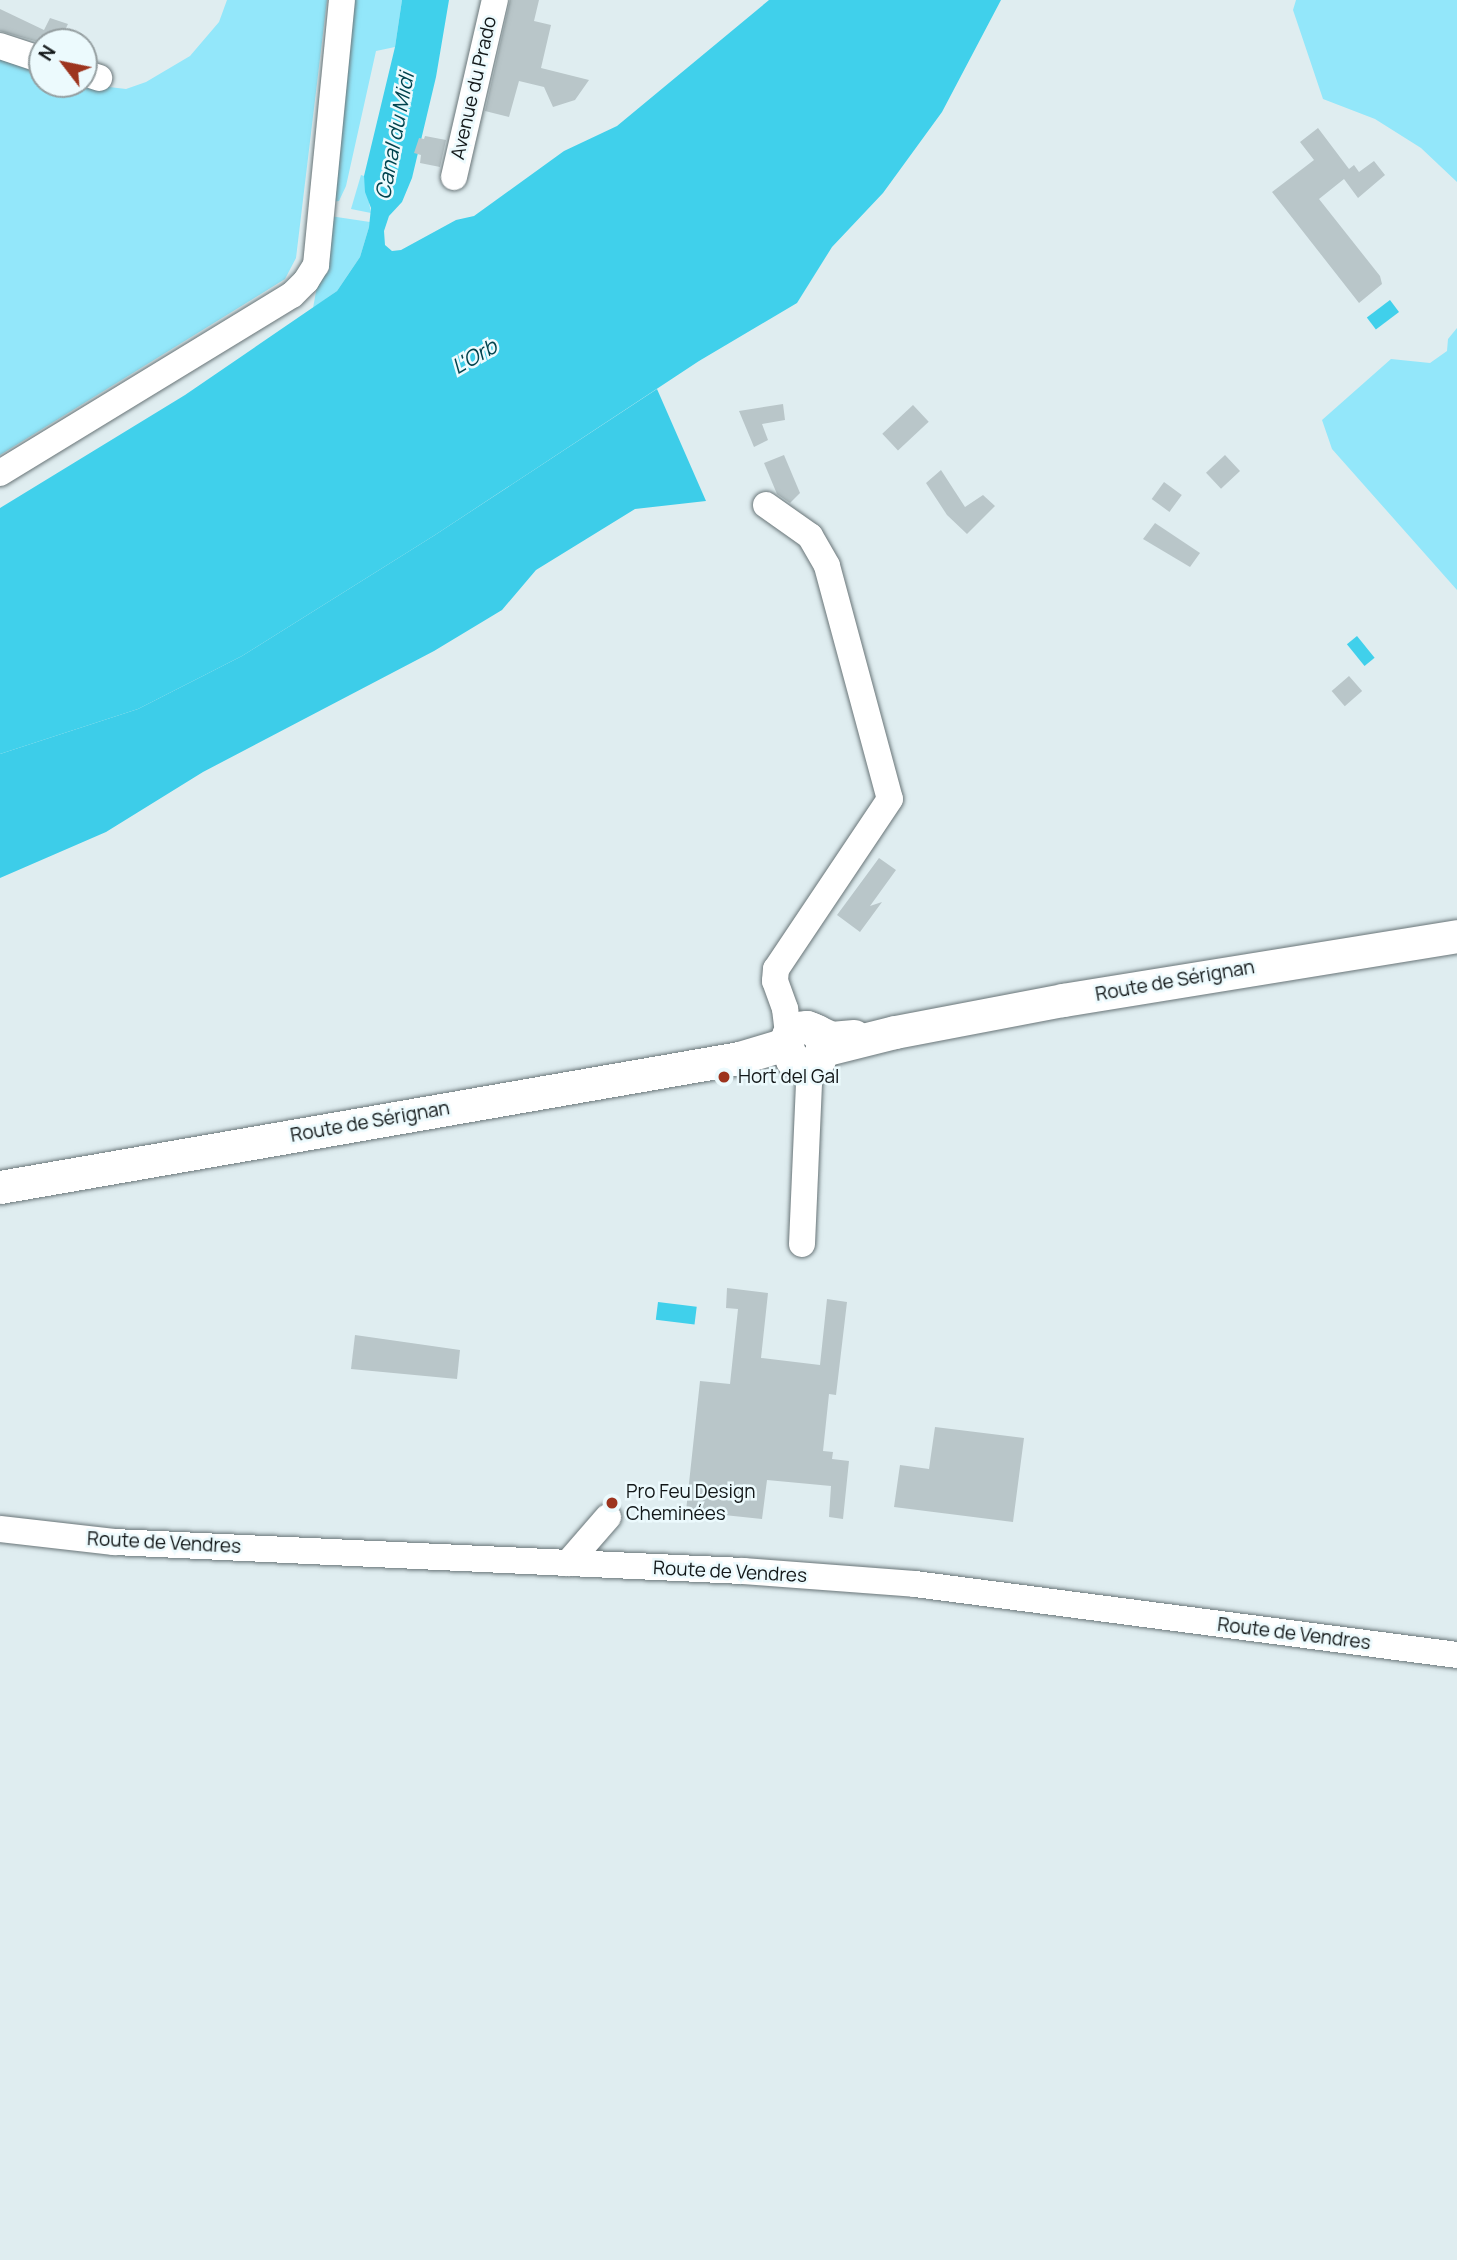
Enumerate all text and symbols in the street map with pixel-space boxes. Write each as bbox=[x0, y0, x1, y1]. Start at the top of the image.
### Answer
street label: Avenue du Prado bbox=[446, 14, 502, 162]
north arrow bbox=[28, 28, 98, 98]
text: N bbox=[32, 40, 62, 66]
water label: Canal du Midi bbox=[369, 70, 419, 202]
water label: L'Orb bbox=[447, 333, 501, 379]
street label: Route de Sérignan bbox=[1094, 956, 1256, 1006]
place label: Hort del Gal bbox=[738, 1066, 839, 1088]
marker: Hort del Gal bbox=[716, 1069, 732, 1085]
street label: Route de Sérignan bbox=[289, 1097, 451, 1147]
place label: Pro Feu Design Cheminées bbox=[626, 1481, 755, 1525]
marker: Pro Feu Design Cheminées bbox=[604, 1495, 620, 1511]
street label: Route de Vendres bbox=[86, 1528, 242, 1558]
street label: Route de Vendres bbox=[652, 1557, 808, 1587]
street label: Route de Vendres bbox=[1216, 1613, 1372, 1655]

